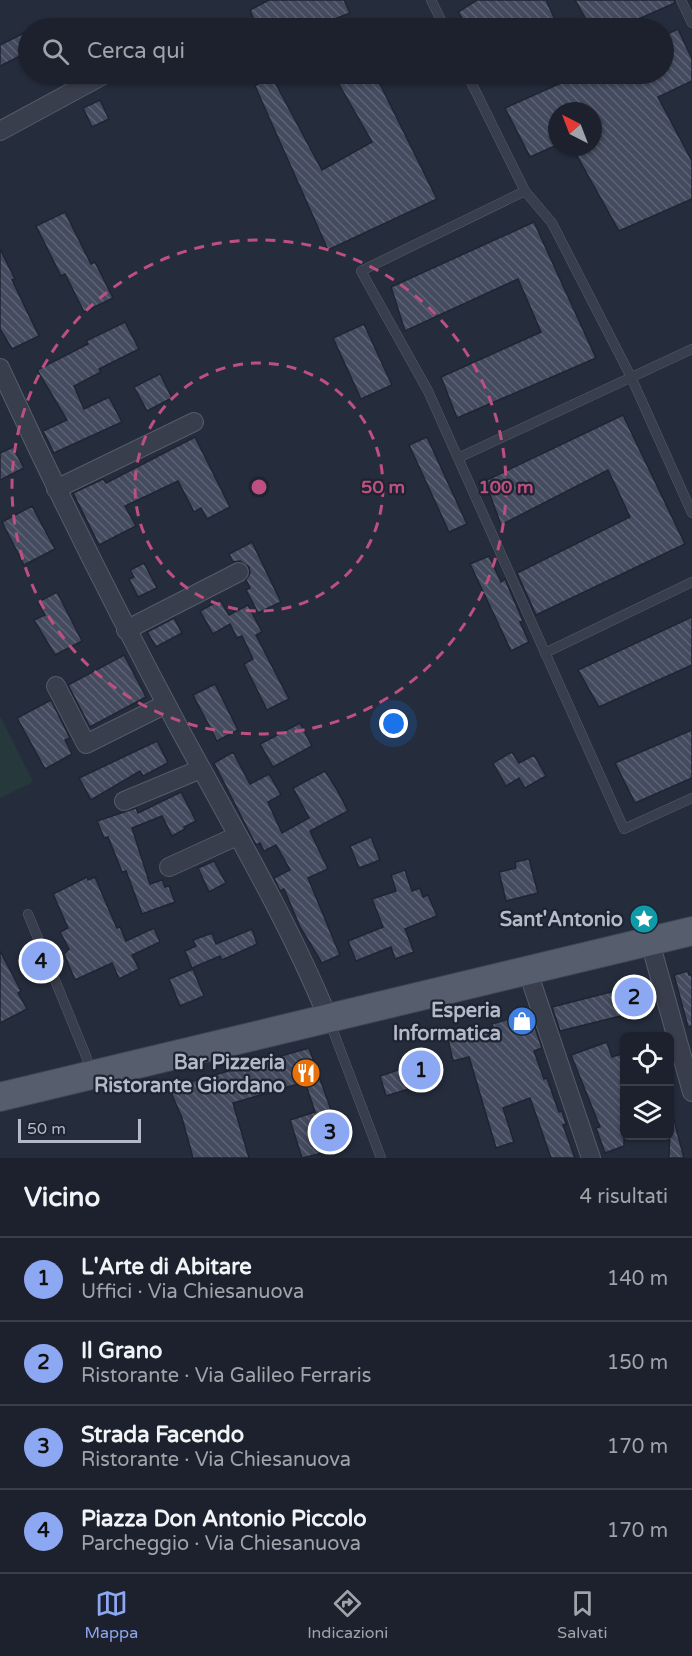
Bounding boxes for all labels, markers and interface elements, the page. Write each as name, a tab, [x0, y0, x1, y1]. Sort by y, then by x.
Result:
search box	[18, 18, 674, 84]
icon: search	[39, 35, 72, 68]
text: Cerca qui	[87, 38, 185, 64]
north arrow	[548, 102, 602, 156]
text: 50 m	[361, 476, 405, 498]
text: 100 m	[478, 476, 534, 498]
centre of rings	[249, 477, 269, 497]
your location	[379, 709, 408, 738]
place icon: Sant'Antonio	[628, 903, 660, 935]
place label: Sant'Antonio	[500, 908, 623, 932]
pin: 4	[22, 938, 60, 984]
pin: 2	[614, 974, 654, 1020]
place label: Esperia Informatica	[393, 999, 501, 1046]
shop icon: Esperia Informatica	[506, 1005, 538, 1037]
map controls	[620, 1032, 674, 1140]
button: locate	[620, 1032, 674, 1086]
pin: 1	[402, 1048, 440, 1092]
place label: Bar Pizzeria Ristorante Giordano	[94, 1051, 285, 1098]
restaurant icon: Bar Pizzeria Ristorante Giordano	[290, 1057, 322, 1089]
button: layers	[620, 1086, 674, 1140]
pin: 3	[310, 1110, 350, 1154]
scale bar	[18, 1116, 141, 1144]
text: 50 m	[27, 1119, 66, 1139]
text: Vicino	[24, 1182, 100, 1213]
text: 4 risultati	[580, 1185, 668, 1209]
text: L'Arte di Abitare	[81, 1254, 252, 1280]
text: 1	[37, 1267, 50, 1291]
text: 140 m	[607, 1267, 668, 1291]
text: Uffici · Via Chiesanuova	[81, 1280, 304, 1304]
text: Il Grano	[81, 1338, 162, 1364]
text: 2	[37, 1351, 50, 1375]
text: 150 m	[607, 1351, 668, 1375]
text: Ristorante · Via Galileo Ferraris	[81, 1364, 371, 1388]
text: Strada Facendo	[81, 1422, 244, 1448]
text: 3	[37, 1435, 50, 1459]
text: 170 m	[607, 1435, 668, 1459]
text: Ristorante · Via Chiesanuova	[81, 1448, 351, 1472]
text: Piazza Don Antonio Piccolo	[81, 1506, 367, 1532]
text: 4	[37, 1519, 50, 1543]
text: 170 m	[607, 1519, 668, 1543]
text: Parcheggio · Via Chiesanuova	[81, 1532, 361, 1556]
tab: Mappa	[85, 1587, 138, 1643]
tab: Indicazioni	[307, 1587, 388, 1643]
tab: Salvati	[557, 1587, 607, 1643]

